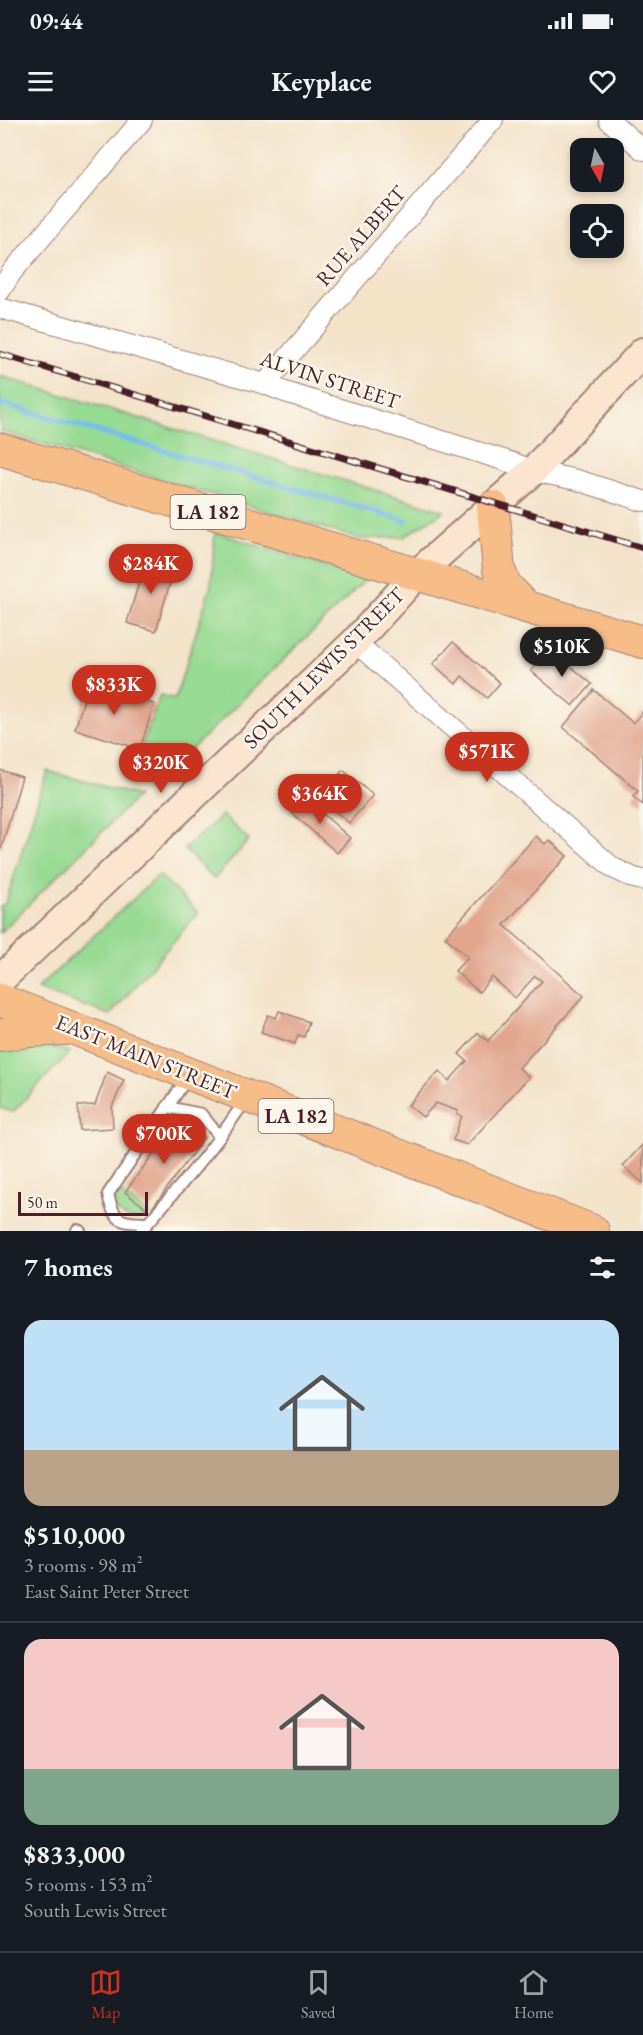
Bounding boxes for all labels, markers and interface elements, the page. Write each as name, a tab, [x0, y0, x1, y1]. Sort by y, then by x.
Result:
text: 09:44	[30, 7, 83, 36]
text: Keyplace	[271, 64, 372, 99]
icon: menu	[24, 65, 57, 98]
icon: heart	[586, 65, 619, 98]
north arrow	[570, 138, 624, 192]
map controls	[570, 138, 624, 258]
street label: RUE ALBERT	[310, 179, 412, 291]
button: locate	[570, 204, 624, 258]
street label: ALVIN STREET	[256, 344, 404, 415]
road number: LA 182	[170, 495, 246, 529]
pin: $284K	[109, 544, 193, 595]
text: $284K	[123, 550, 179, 576]
street label: SOUTH LEWIS STREET	[237, 581, 411, 754]
pin: $510K	[520, 627, 604, 678]
text: $510K	[534, 633, 590, 659]
pin: $833K	[72, 665, 156, 716]
text: $833K	[86, 671, 142, 697]
pin: $571K	[445, 732, 529, 783]
text: $571K	[459, 738, 515, 764]
pin: $320K	[119, 743, 203, 794]
text: $320K	[133, 749, 189, 775]
pin: $364K	[278, 774, 362, 825]
text: $364K	[292, 780, 348, 806]
street label: EAST MAIN STREET	[52, 1008, 241, 1105]
road number: LA 182	[258, 1099, 334, 1133]
pin: $700K	[122, 1114, 206, 1165]
text: $700K	[136, 1120, 192, 1146]
scale bar	[18, 1189, 148, 1216]
text: 50 m	[27, 1192, 58, 1213]
text: 7 homes	[24, 1250, 113, 1284]
icon: filters	[586, 1251, 619, 1284]
icon: home	[268, 1359, 376, 1467]
text: $510,000	[24, 1518, 125, 1552]
text: 3 rooms · 98 m²	[24, 1552, 143, 1578]
text: East Saint Peter Street	[24, 1578, 189, 1604]
icon: home	[268, 1678, 376, 1786]
text: $833,000	[24, 1837, 125, 1871]
text: 5 rooms · 153 m²	[24, 1871, 152, 1897]
text: South Lewis Street	[24, 1897, 167, 1923]
tab: Map	[89, 1966, 122, 2023]
tab: Saved	[301, 1966, 335, 2023]
tab: Home	[514, 1966, 554, 2023]

